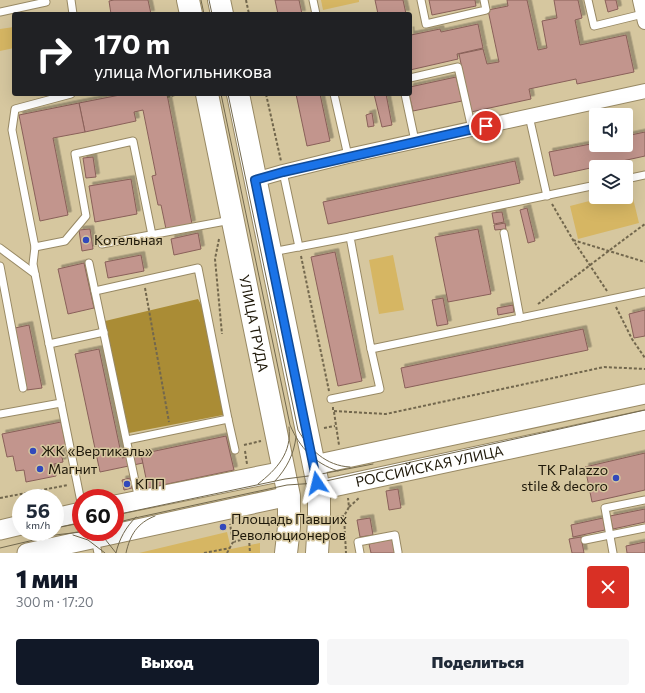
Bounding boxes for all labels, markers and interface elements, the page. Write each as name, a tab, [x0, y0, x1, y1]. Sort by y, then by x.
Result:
text: 170 m	[94, 26, 170, 60]
icon: right	[28, 28, 80, 80]
text: улица Могильникова	[94, 60, 272, 82]
map controls	[589, 108, 633, 204]
button: sound	[589, 108, 633, 152]
pin	[469, 109, 503, 143]
icon: arrive	[475, 115, 497, 137]
button: layers	[589, 160, 633, 204]
place label: Котельная	[94, 231, 163, 248]
marker: Котельная	[81, 235, 91, 245]
street label: УЛИЦА ТРУДА	[236, 273, 273, 374]
place label: ЖК «Вертикаль»	[41, 442, 153, 459]
street label: РОССИЙСКАЯ УЛИЦА	[354, 442, 505, 490]
marker: ЖК «Вертикаль»	[28, 446, 38, 456]
place label: Магнит	[48, 460, 98, 477]
place label: ТК Palazzo stile & decoro	[521, 461, 608, 494]
position arrow	[296, 462, 338, 504]
marker: Магнит	[35, 464, 45, 474]
marker: ТК Palazzo stile & decoro	[611, 473, 621, 483]
place label: КПП	[135, 475, 165, 492]
marker: КПП	[122, 479, 132, 489]
speed limit sign: 60	[72, 489, 124, 541]
text: 56	[26, 498, 50, 522]
place label: Площадь Павших Революционеров	[231, 510, 348, 543]
text: km/h	[26, 519, 50, 531]
marker: Площадь Павших Революционеров	[218, 522, 228, 532]
text: 1 мин	[16, 564, 78, 593]
button: close	[587, 566, 629, 608]
text: 300 m · 17:20	[16, 594, 93, 610]
button: Выход	[16, 639, 319, 685]
button: Поделиться	[327, 639, 629, 685]

